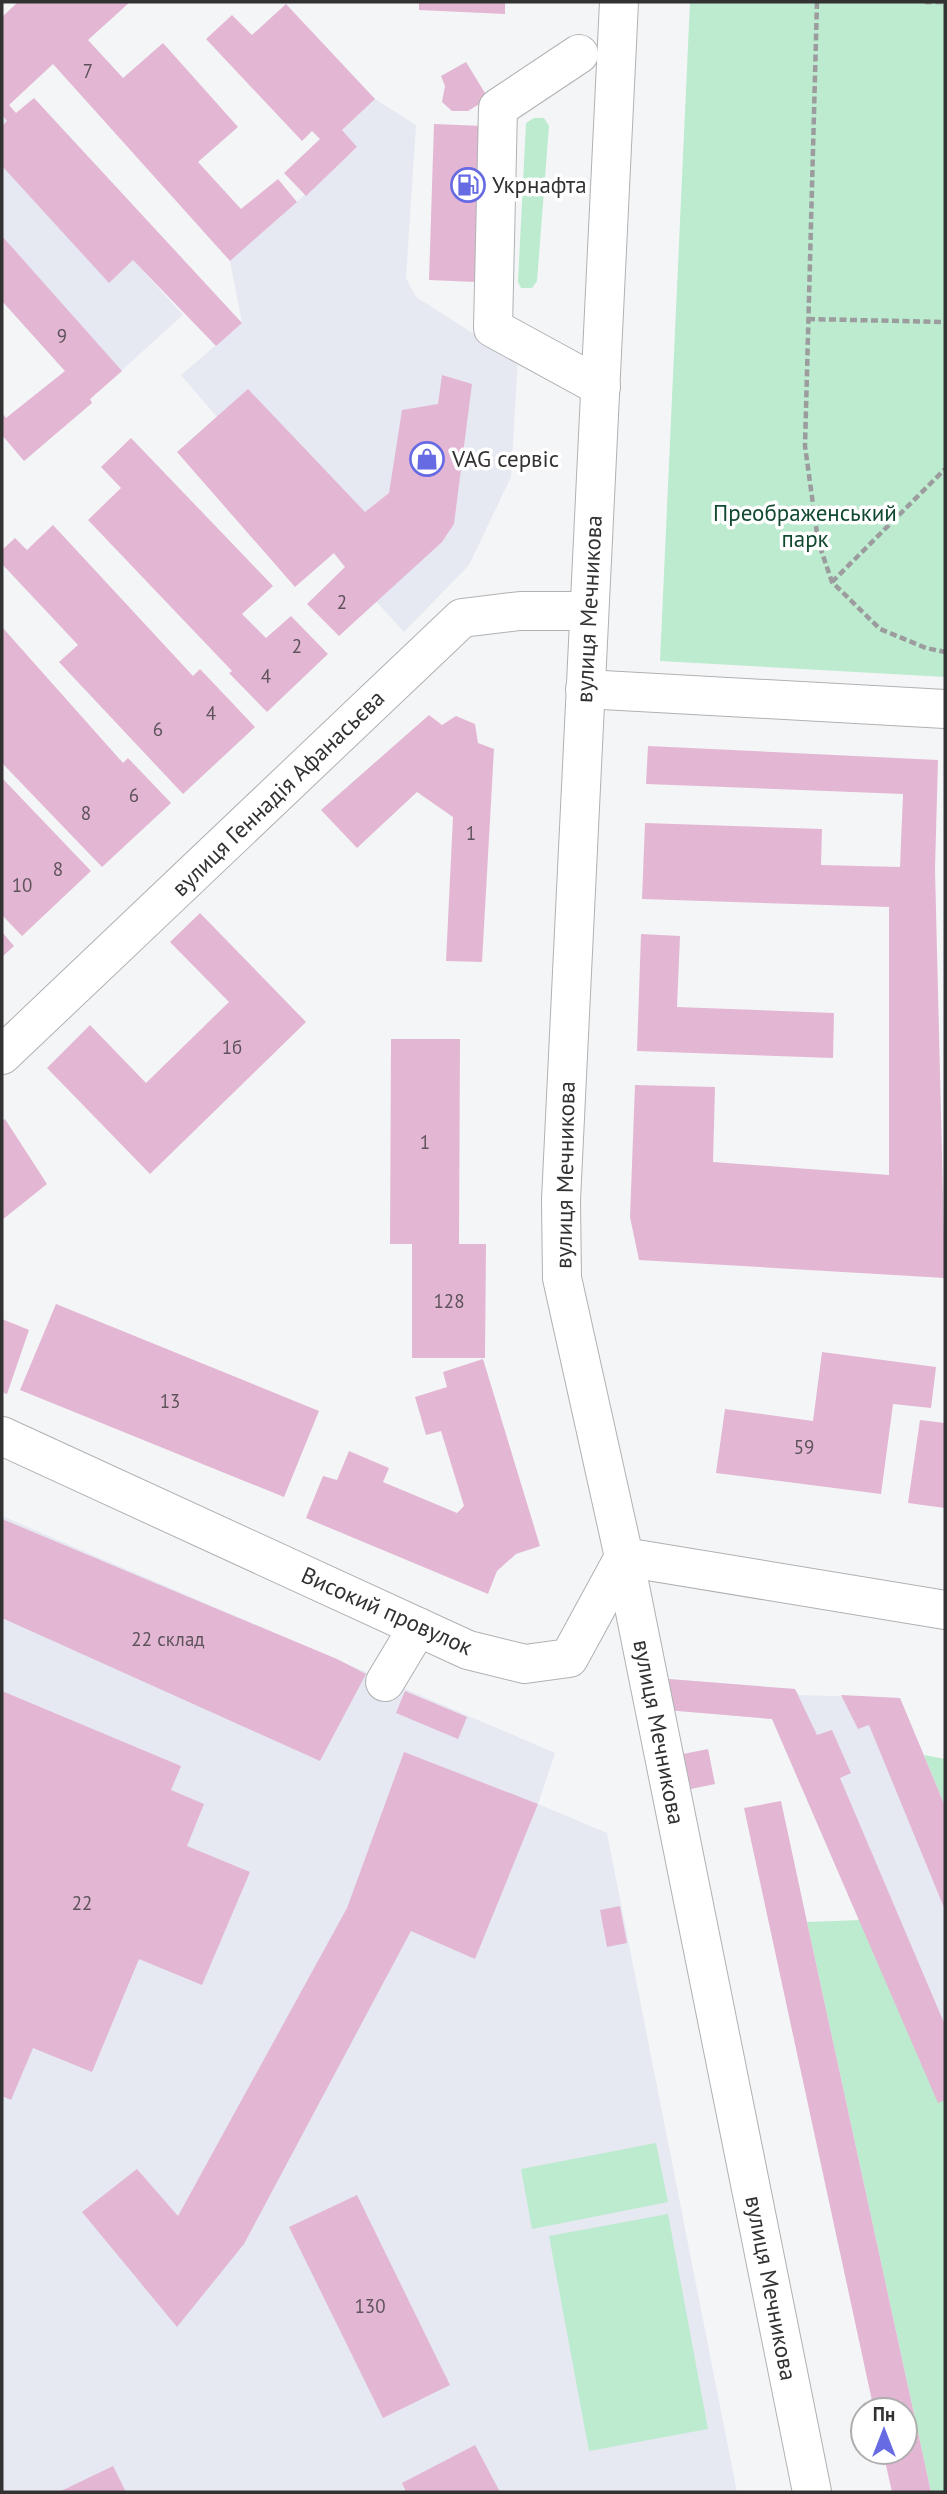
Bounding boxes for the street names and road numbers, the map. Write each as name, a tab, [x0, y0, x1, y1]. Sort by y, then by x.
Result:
street label: вулиця Мечникова	[569, 514, 608, 703]
street label: вулиця Геннадія Афанасьєва	[165, 683, 390, 902]
street label: вулиця Мечникова	[548, 1081, 581, 1269]
street label: Високий провулок	[297, 1560, 477, 1661]
street label: вулиця Мечникова	[627, 1637, 692, 1827]
street label: вулиця Мечникова	[739, 2193, 804, 2383]

